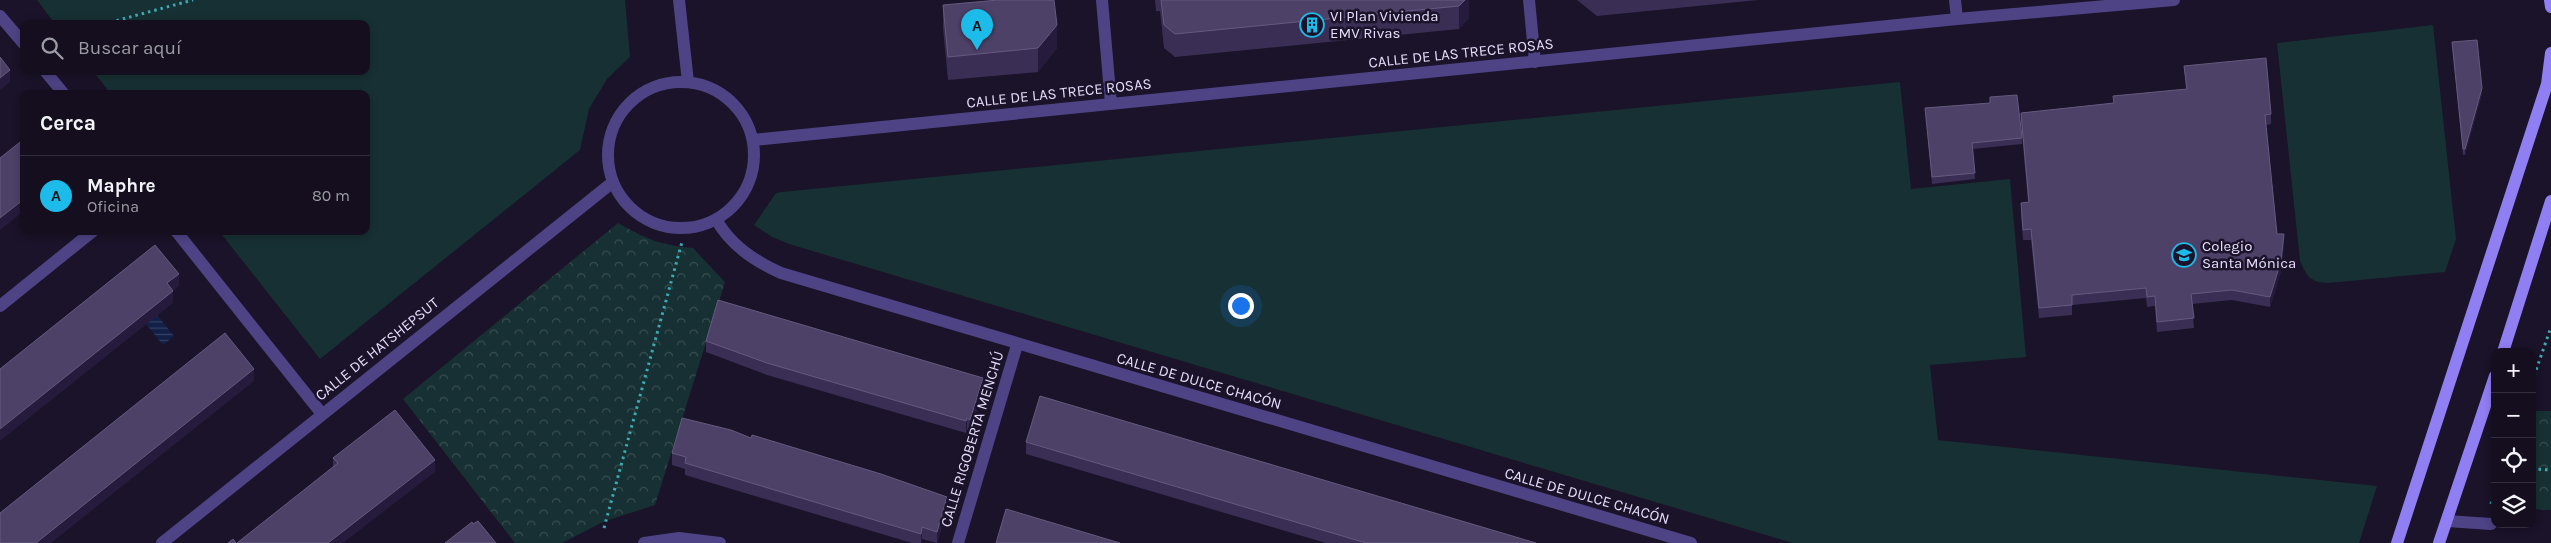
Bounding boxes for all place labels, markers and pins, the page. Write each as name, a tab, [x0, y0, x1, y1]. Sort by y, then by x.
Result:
place label: VI Plan Vivienda EMV Rivas	[1330, 7, 1438, 42]
pin: A	[961, 9, 993, 50]
building icon: VI Plan Vivienda EMV Rivas	[1299, 12, 1325, 38]
place label: Colegio Santa Mónica	[2202, 237, 2296, 272]
school or university icon: Colegio Santa Mónica	[2171, 242, 2197, 268]

